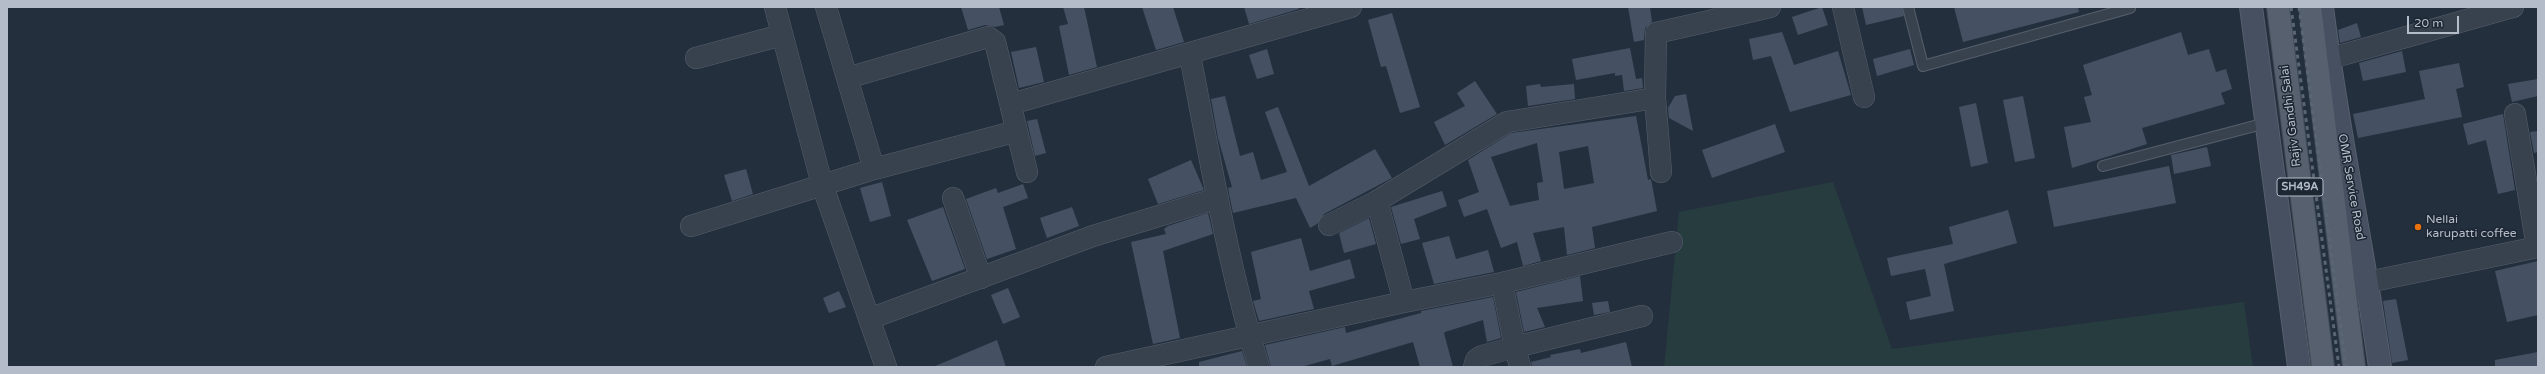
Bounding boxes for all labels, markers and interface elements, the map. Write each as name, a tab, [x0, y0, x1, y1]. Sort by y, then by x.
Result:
scale bar	[2409, 8, 2461, 34]
text: 20 m	[2414, 16, 2443, 30]
street label: Rajiv Gandhi Salai	[2278, 65, 2304, 167]
street label: OMR Service Road	[2335, 133, 2367, 241]
road number: SH49A	[2277, 178, 2323, 196]
place label: Nellai karupatti coffee	[2426, 213, 2517, 241]
marker: Nellai karupatti coffee	[2413, 222, 2423, 232]

